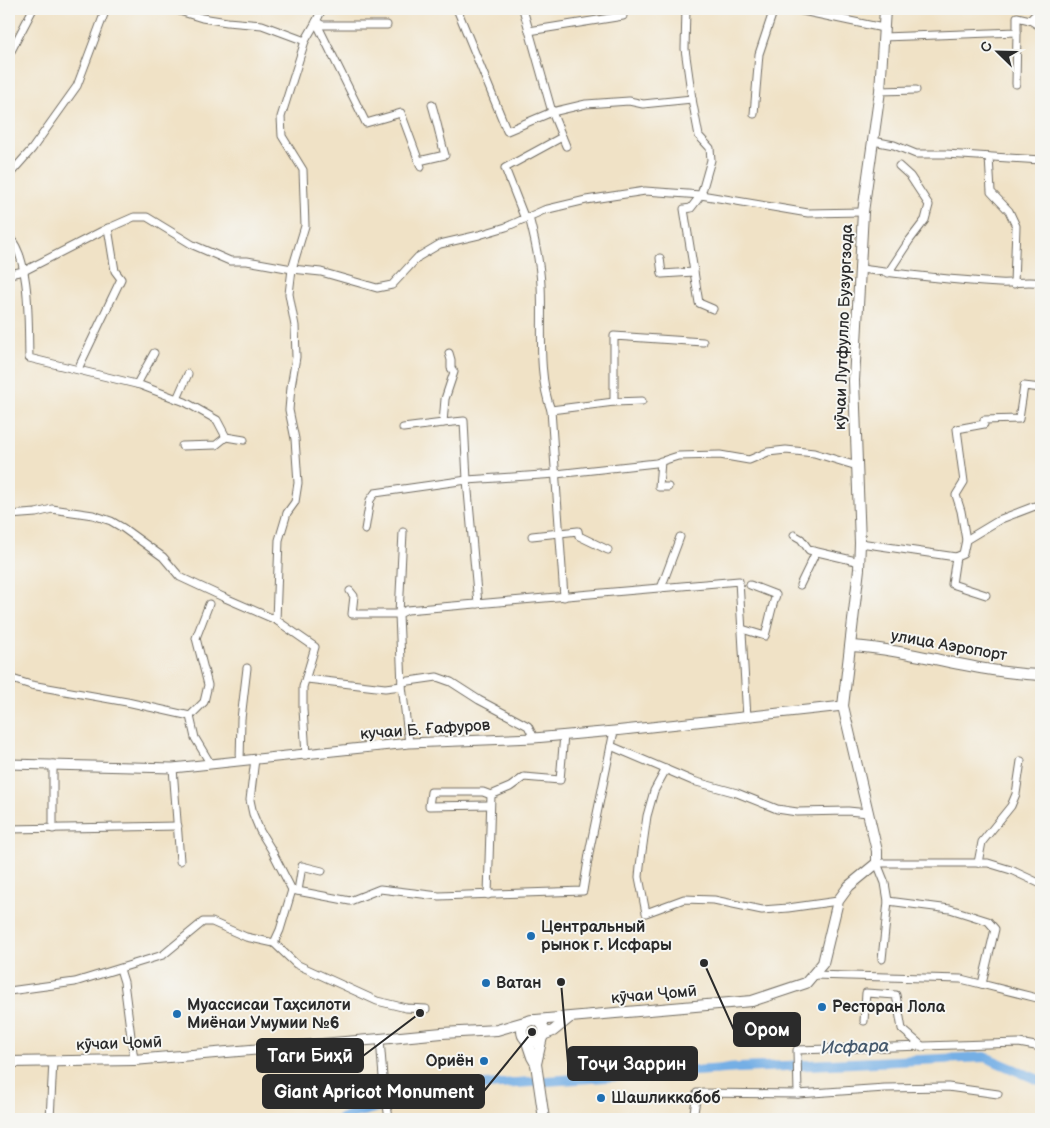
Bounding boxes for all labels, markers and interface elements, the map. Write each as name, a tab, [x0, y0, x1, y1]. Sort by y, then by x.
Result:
north arrow	[972, 28, 1022, 78]
text: С	[977, 39, 996, 55]
street label: кӯчаи Лутфулло Бузургзода	[831, 223, 857, 431]
street label: улица Аэропорт	[889, 626, 1009, 666]
street label: кучаи Б. Ғафуров	[359, 716, 491, 744]
place label: Центральный рынок г. Исфары	[541, 918, 672, 955]
marker: Центральный рынок г. Исфары	[525, 930, 537, 942]
place label: Ватан	[496, 974, 541, 993]
marker: Ватан	[480, 977, 492, 989]
street label: кӯчаи Ҷомӣ	[610, 982, 698, 1008]
place label: Муассисаи Таҳсилоти Миёнаи Умумии №6	[187, 996, 351, 1033]
place label: Ресторан Лола	[832, 998, 946, 1017]
marker: Ресторан Лола	[816, 1001, 828, 1013]
marker: Муассисаи Таҳсилоти Миёнаи Умумии №6	[171, 1008, 183, 1020]
callout: Ором	[734, 1013, 800, 1046]
text: Ором	[744, 1020, 790, 1041]
street label: кӯчаи Ҷомӣ	[76, 1033, 162, 1055]
water label: Исфара	[820, 1035, 890, 1059]
callout: Таги Биҳӣ	[257, 1039, 363, 1072]
text: Таги Биҳӣ	[267, 1046, 353, 1067]
callout: Тоҷи Заррин	[568, 1047, 697, 1080]
place label: Ориён	[426, 1052, 474, 1071]
text: Тоҷи Заррин	[578, 1054, 686, 1075]
marker: Ориён	[478, 1055, 490, 1067]
callout: Giant Apricot Monument	[263, 1075, 484, 1108]
text: Giant Apricot Monument	[274, 1082, 474, 1103]
place label: Шашликкабоб	[611, 1089, 721, 1108]
marker: Шашликкабоб	[595, 1092, 607, 1104]

